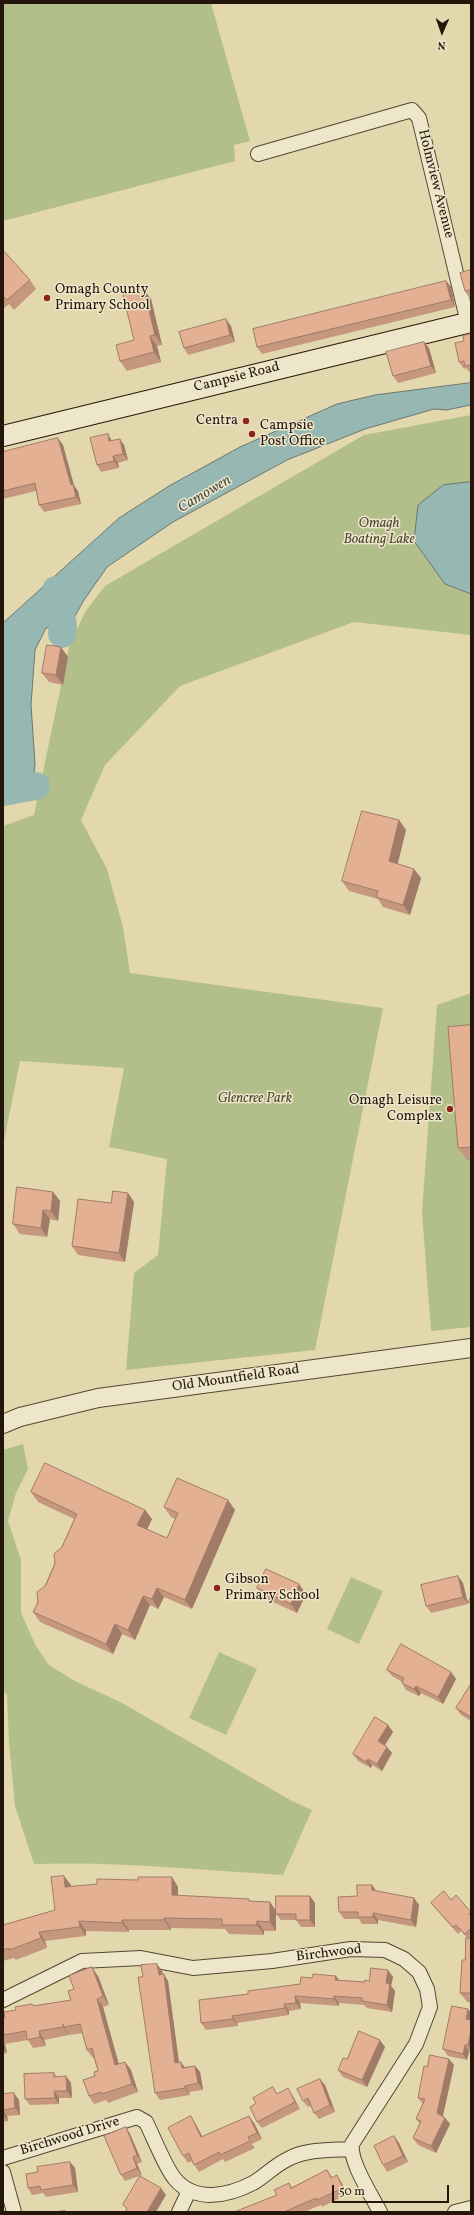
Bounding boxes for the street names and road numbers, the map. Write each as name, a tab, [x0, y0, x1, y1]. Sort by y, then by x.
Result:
street label: Holmview Avenue	[413, 128, 457, 240]
street label: Campsie Road	[192, 359, 282, 397]
street label: Old Mountfield Road	[171, 1362, 301, 1396]
street label: Birchwood	[295, 1942, 363, 1966]
street label: Birchwood Drive	[18, 2114, 122, 2160]

